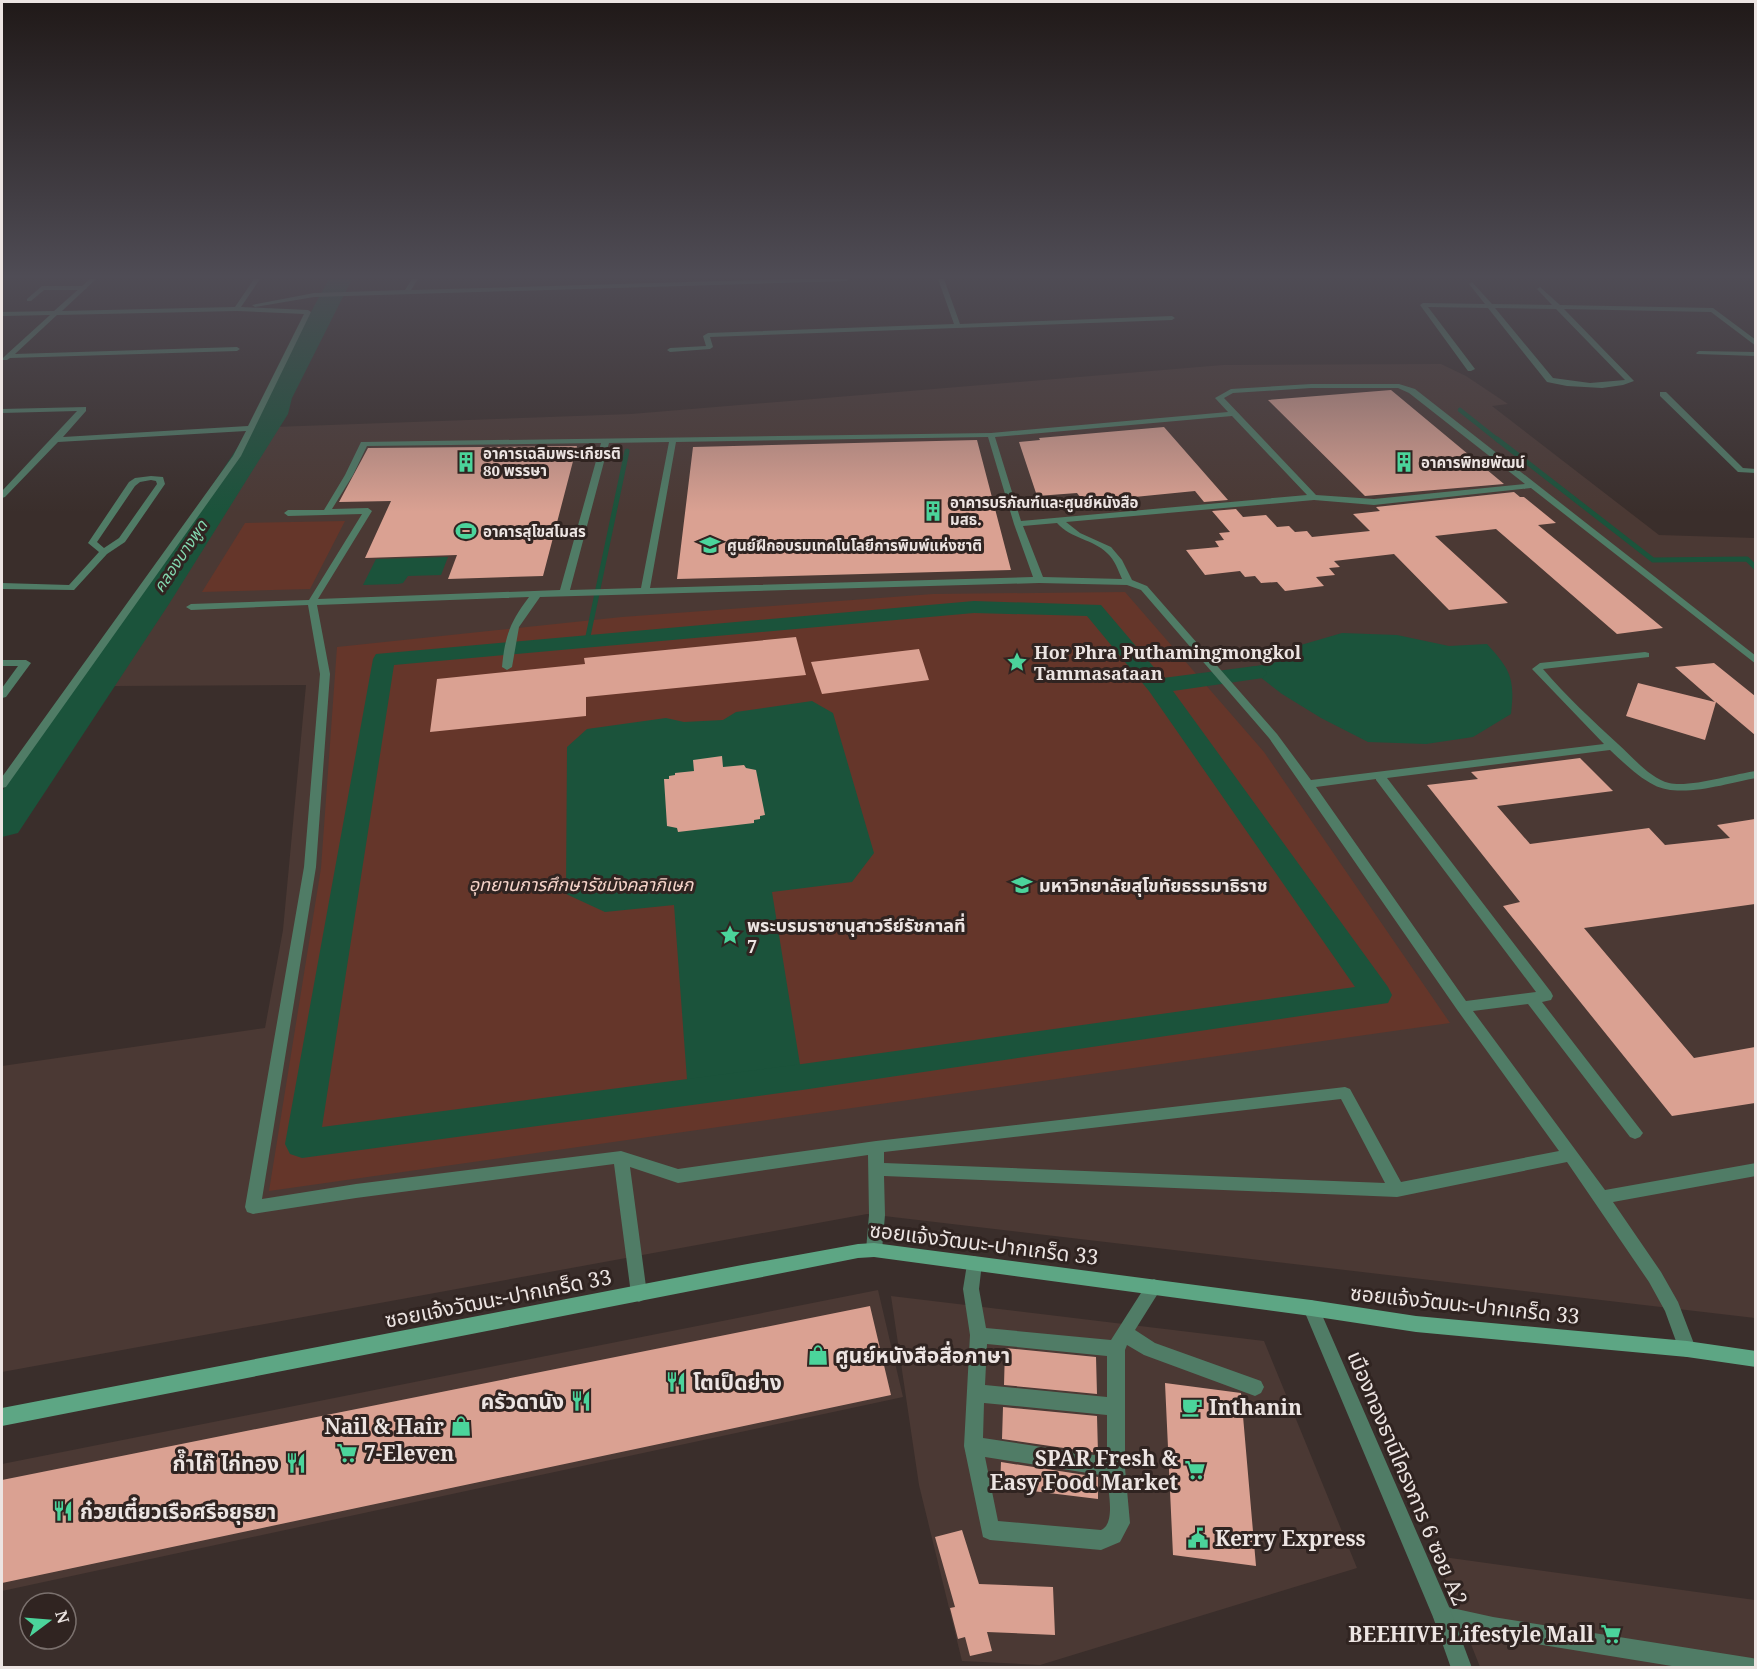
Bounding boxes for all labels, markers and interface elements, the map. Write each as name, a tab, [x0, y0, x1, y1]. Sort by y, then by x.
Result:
place label: อาคารเฉลิมพระเกียรติ 80 พรรษา	[483, 443, 621, 480]
building icon: อาคารเฉลิมพระเกียรติ 80 พรรษา	[454, 450, 478, 474]
building icon: อาคารพิทยพัฒน์	[1392, 450, 1416, 474]
place label: อาคารพิทยพัฒน์	[1421, 452, 1525, 472]
place label: อาคารบริภัณฑ์และศูนย์หนังสือ มสธ.	[950, 492, 1138, 529]
building icon: อาคารบริภัณฑ์และศูนย์หนังสือ มสธ.	[921, 499, 945, 523]
water label: คลองบางพูด	[148, 515, 213, 596]
sports icon: อาคารสุโขสโมสร	[454, 519, 478, 543]
place label: อาคารสุโขสโมสร	[483, 521, 586, 541]
school or university icon: ศูนย์ฝึกอบรมเทคโนโลยีการพิมพ์แห่งชาติ	[698, 533, 722, 557]
place label: ศูนย์ฝึกอบรมเทคโนโลยีการพิมพ์แห่งชาติ	[727, 535, 982, 556]
place label: Hor Phra Puthamingmongkol Tammasataan	[1034, 640, 1302, 685]
place icon: Hor Phra Puthamingmongkol Tammasataan	[1005, 650, 1029, 674]
park label: อุทยานการศึกษารัชมังคลาภิเษก	[469, 872, 694, 896]
school or university icon: มหาวิทยาลัยสุโขทัยธรรมาธิราช	[1010, 873, 1034, 897]
place label: มหาวิทยาลัยสุโขทัยธรรมาธิราช	[1039, 873, 1268, 897]
place label: พระบรมราชานุสาวรีย์รัชกาลที่ 7	[747, 913, 966, 958]
place icon: พระบรมราชานุสาวรีย์รัชกาลที่ 7	[718, 923, 742, 947]
street label: ซอยแจ้งวัฒนะ-ปากเกร็ด 33	[868, 1215, 1100, 1271]
street label: ซอยแจ้งวัฒนะ-ปากเกร็ด 33	[382, 1262, 614, 1334]
street label: ซอยแจ้งวัฒนะ-ปากเกร็ด 33	[1349, 1278, 1581, 1330]
place label: ศูนย์หนังสือสื่อภาษา	[835, 1341, 1010, 1369]
shop icon: ศูนย์หนังสือสื่อภาษา	[806, 1343, 830, 1367]
street label: เมืองทองธานีโครงการ 6 ซอย A2	[1342, 1346, 1474, 1610]
place label: โตเป็ดย่าง	[693, 1368, 782, 1396]
restaurant icon: โตเป็ดย่าง	[664, 1370, 688, 1394]
place label: ครัวดานัง	[481, 1387, 564, 1415]
restaurant icon: ครัวดานัง	[569, 1389, 593, 1413]
place label: Inthanin	[1209, 1393, 1302, 1421]
cafe icon: Inthanin	[1180, 1395, 1204, 1419]
place label: Nail & Hair	[324, 1412, 444, 1440]
shop icon: Nail & Hair	[449, 1414, 473, 1438]
place label: 7-Eleven	[364, 1439, 454, 1467]
supermarket icon: 7-Eleven	[335, 1441, 359, 1465]
place label: SPAR Fresh & Easy Food Market	[990, 1444, 1178, 1496]
place label: ก๊ำไก๊ ไก่ทอง	[173, 1449, 279, 1477]
restaurant icon: ก๊ำไก๊ ไก่ทอง	[284, 1451, 308, 1475]
supermarket icon: SPAR Fresh & Easy Food Market	[1183, 1458, 1207, 1482]
place label: ก๋วยเตี๋ยวเรือศรีอยุธยา	[80, 1497, 276, 1525]
restaurant icon: ก๋วยเตี๋ยวเรือศรีอยุธยา	[51, 1499, 75, 1523]
place label: Kerry Express	[1215, 1524, 1366, 1552]
public building icon: Kerry Express	[1186, 1526, 1210, 1550]
north arrow	[18, 1591, 78, 1651]
text: N	[50, 1608, 75, 1626]
place label: BEEHIVE Lifestyle Mall	[1348, 1620, 1595, 1648]
supermarket icon: BEEHIVE Lifestyle Mall	[1599, 1622, 1623, 1646]

